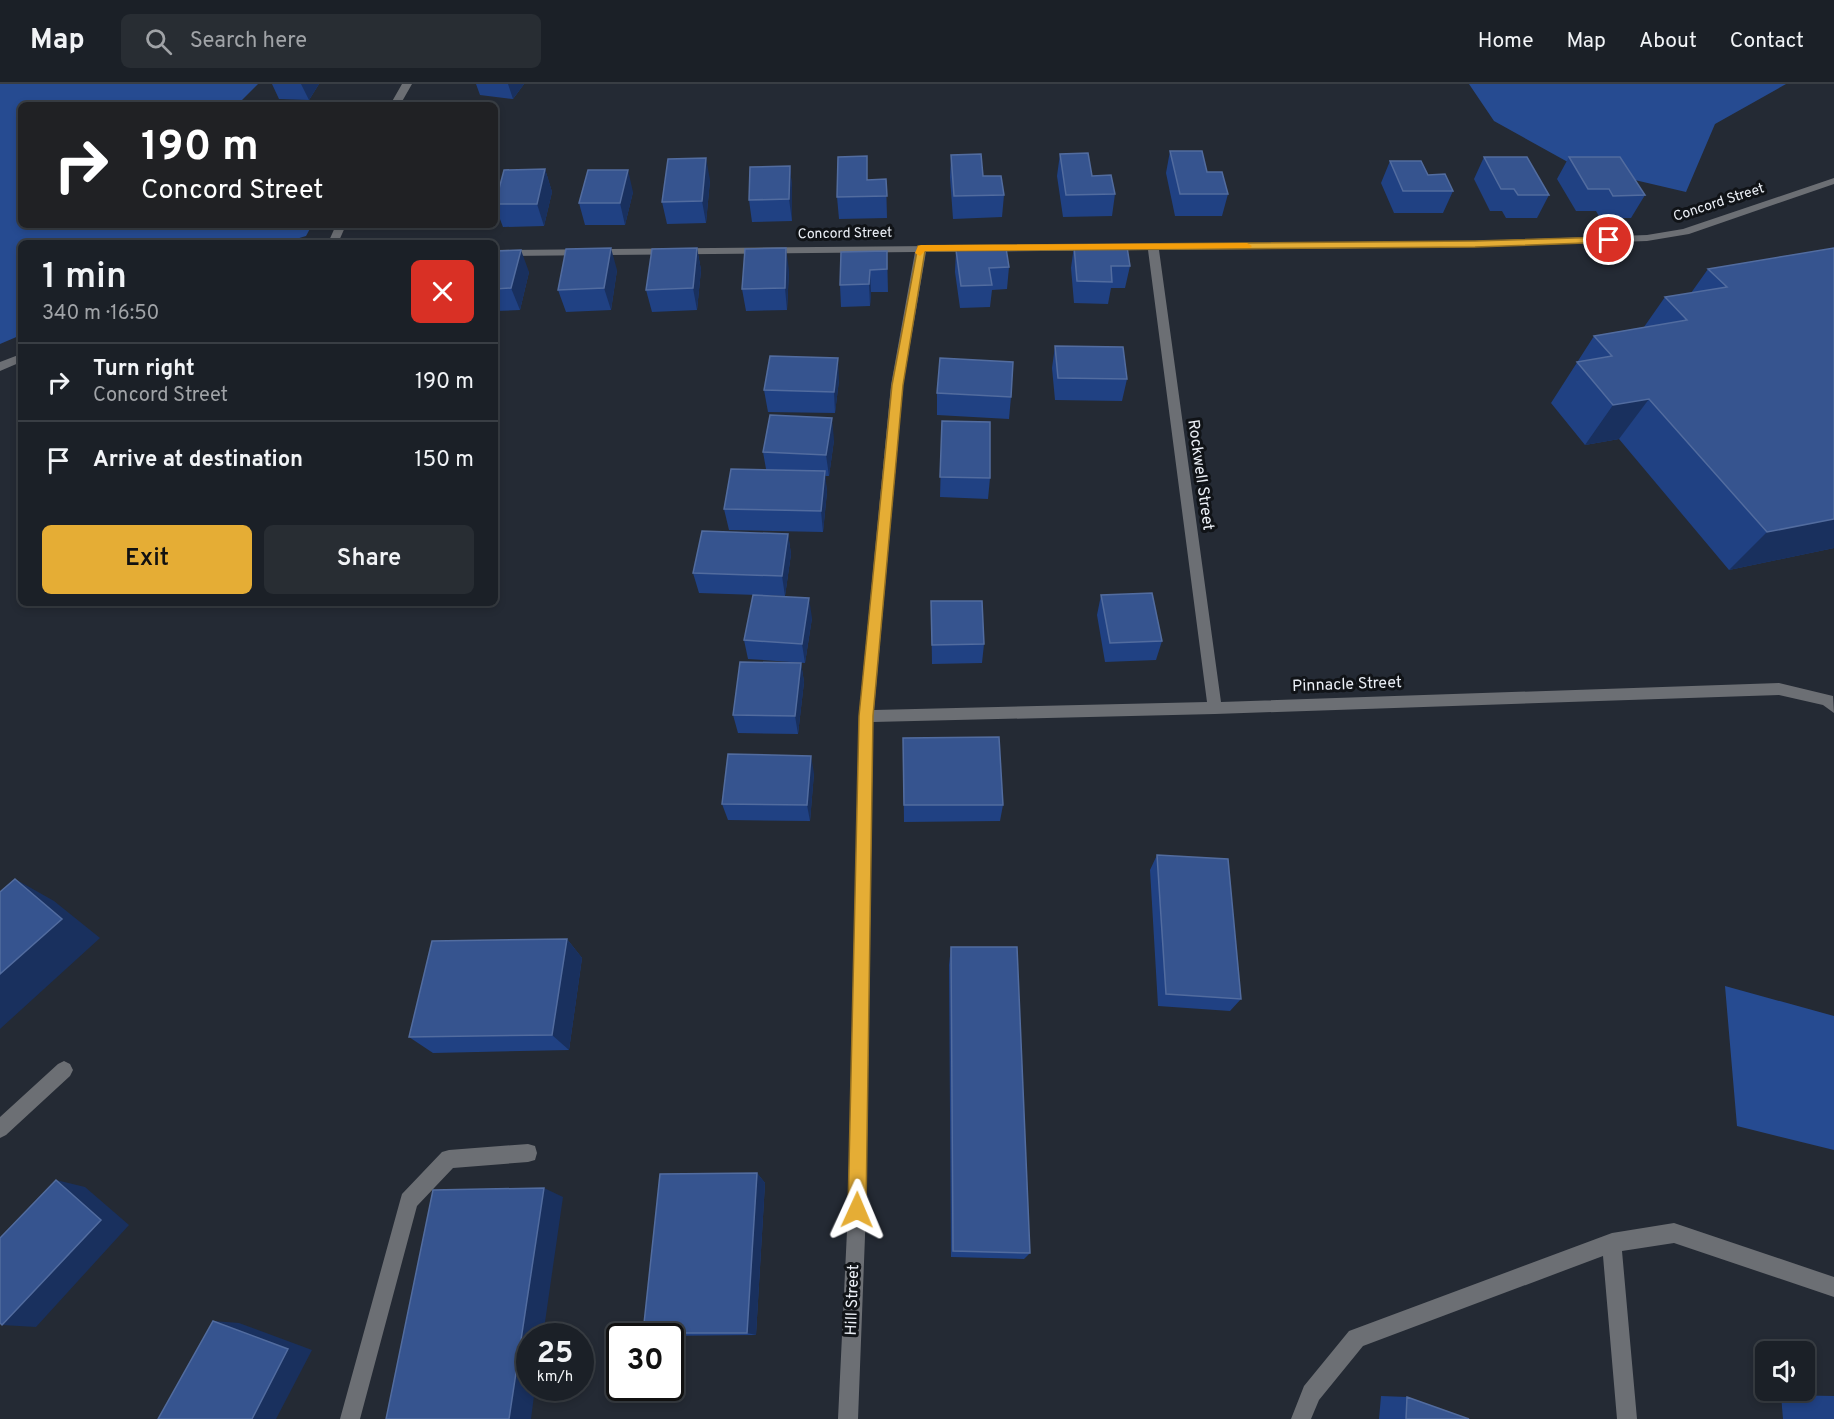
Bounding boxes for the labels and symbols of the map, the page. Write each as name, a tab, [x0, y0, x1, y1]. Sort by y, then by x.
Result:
street label: Concord Street	[1671, 180, 1767, 226]
pin	[1583, 214, 1634, 265]
street label: Concord Street	[798, 225, 892, 243]
street label: Rockwell Street	[1182, 418, 1218, 532]
street label: Pinnacle Street	[1292, 673, 1402, 697]
position arrow	[825, 1178, 889, 1242]
street label: Hill Street	[842, 1264, 864, 1336]
speed limit sign: 30	[606, 1323, 684, 1401]

